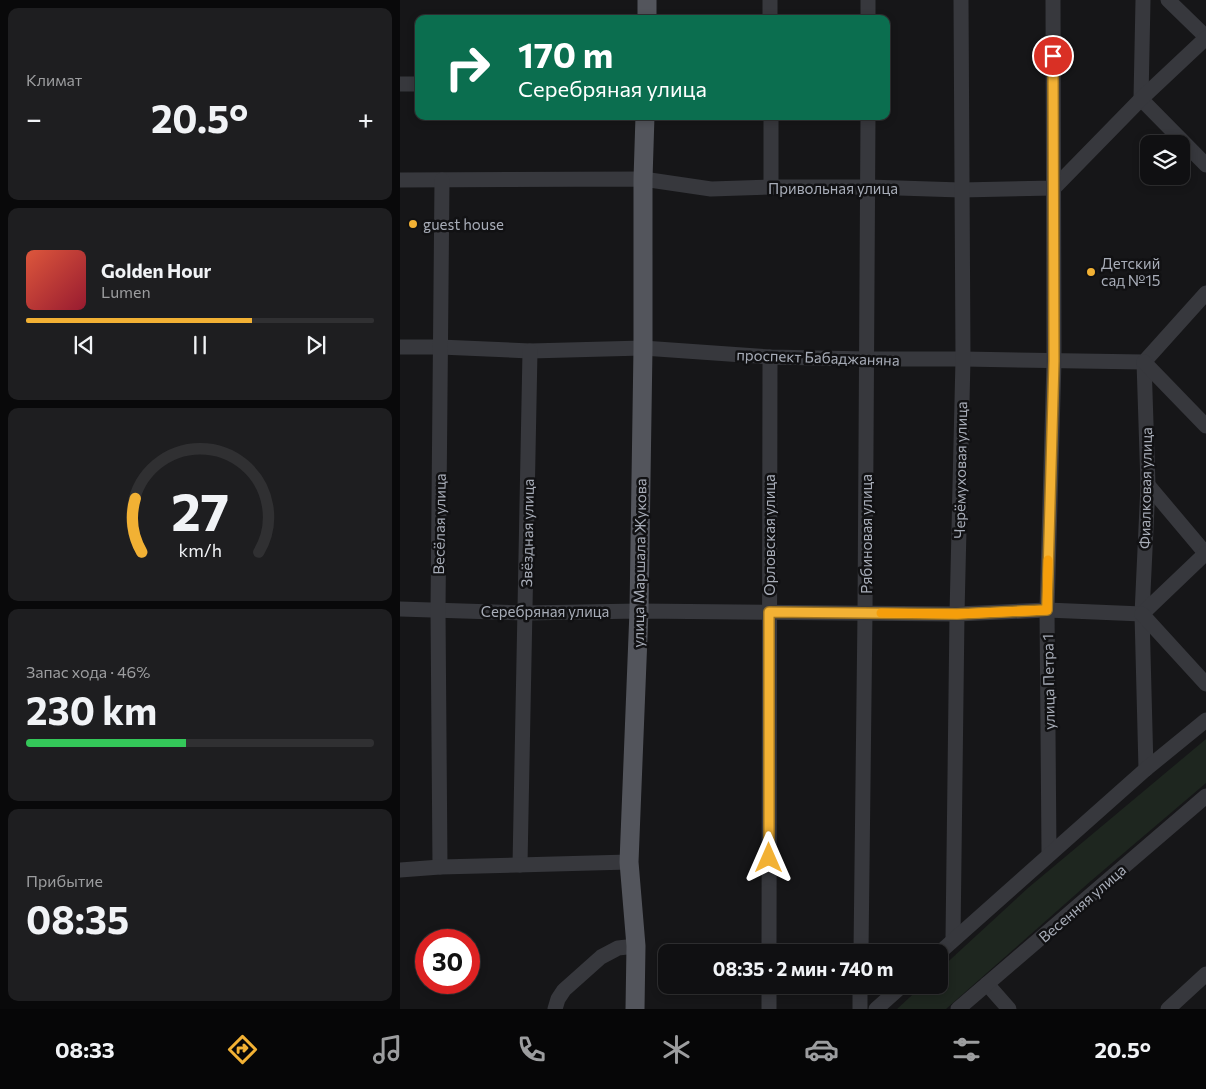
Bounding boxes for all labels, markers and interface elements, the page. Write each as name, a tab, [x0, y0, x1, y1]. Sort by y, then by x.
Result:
text: 170 m	[518, 32, 613, 75]
icon: right	[435, 35, 500, 100]
pin	[1032, 35, 1074, 77]
icon: arrive	[1039, 42, 1067, 70]
text: Климат	[26, 70, 82, 89]
text: Серебряная улица	[518, 75, 707, 102]
text: 20.5°	[151, 94, 248, 141]
text: −	[26, 101, 42, 135]
text: +	[358, 101, 374, 135]
map controls	[1140, 135, 1190, 185]
button: layers	[1140, 135, 1190, 185]
street label: Привольная улица	[768, 179, 898, 197]
place label: guest house	[423, 215, 504, 233]
marker: guest house	[407, 218, 419, 230]
place label: Детский сад №15	[1101, 254, 1160, 289]
text: Golden Hour	[101, 259, 211, 282]
marker: Детский сад №15	[1085, 266, 1097, 278]
text: Lumen	[101, 282, 151, 301]
icon: previous	[70, 331, 98, 359]
icon: pause	[186, 331, 214, 359]
icon: next	[302, 331, 330, 359]
street label: проспект Бабаджаняна	[736, 345, 900, 369]
street label: Черёмуховая улица	[950, 401, 970, 539]
street label: Фиалковая улица	[1135, 427, 1155, 549]
street label: Весёлая улица	[429, 473, 449, 575]
street label: Орловская улица	[760, 474, 778, 596]
street label: Рябиновая улица	[857, 474, 875, 594]
text: 27	[171, 478, 229, 542]
street label: улица Маршала Жукова	[629, 478, 649, 648]
street label: Звёздная улица	[517, 479, 537, 587]
text: km/h	[178, 539, 222, 561]
street label: Серебряная улица	[481, 602, 609, 620]
street label: улица Петра 1	[1038, 634, 1058, 730]
text: Запас хода · 46%	[26, 662, 150, 681]
text: 230 km	[26, 686, 157, 733]
position arrow	[742, 831, 794, 883]
street label: Весенняя улица	[1035, 860, 1129, 946]
text: Прибытие	[26, 871, 103, 890]
text: 08:35	[26, 895, 129, 942]
speed limit sign: 30	[415, 929, 480, 994]
text: 08:35 · 2 мин · 740 m	[713, 957, 893, 980]
icon: directions	[225, 1032, 260, 1067]
icon: music	[370, 1032, 405, 1067]
icon: phone	[514, 1032, 549, 1067]
icon: climate	[659, 1032, 694, 1067]
icon: car	[804, 1032, 839, 1067]
icon: filters	[949, 1032, 984, 1067]
text: 08:33	[55, 1036, 115, 1063]
text: 20.5°	[1094, 1036, 1151, 1063]

